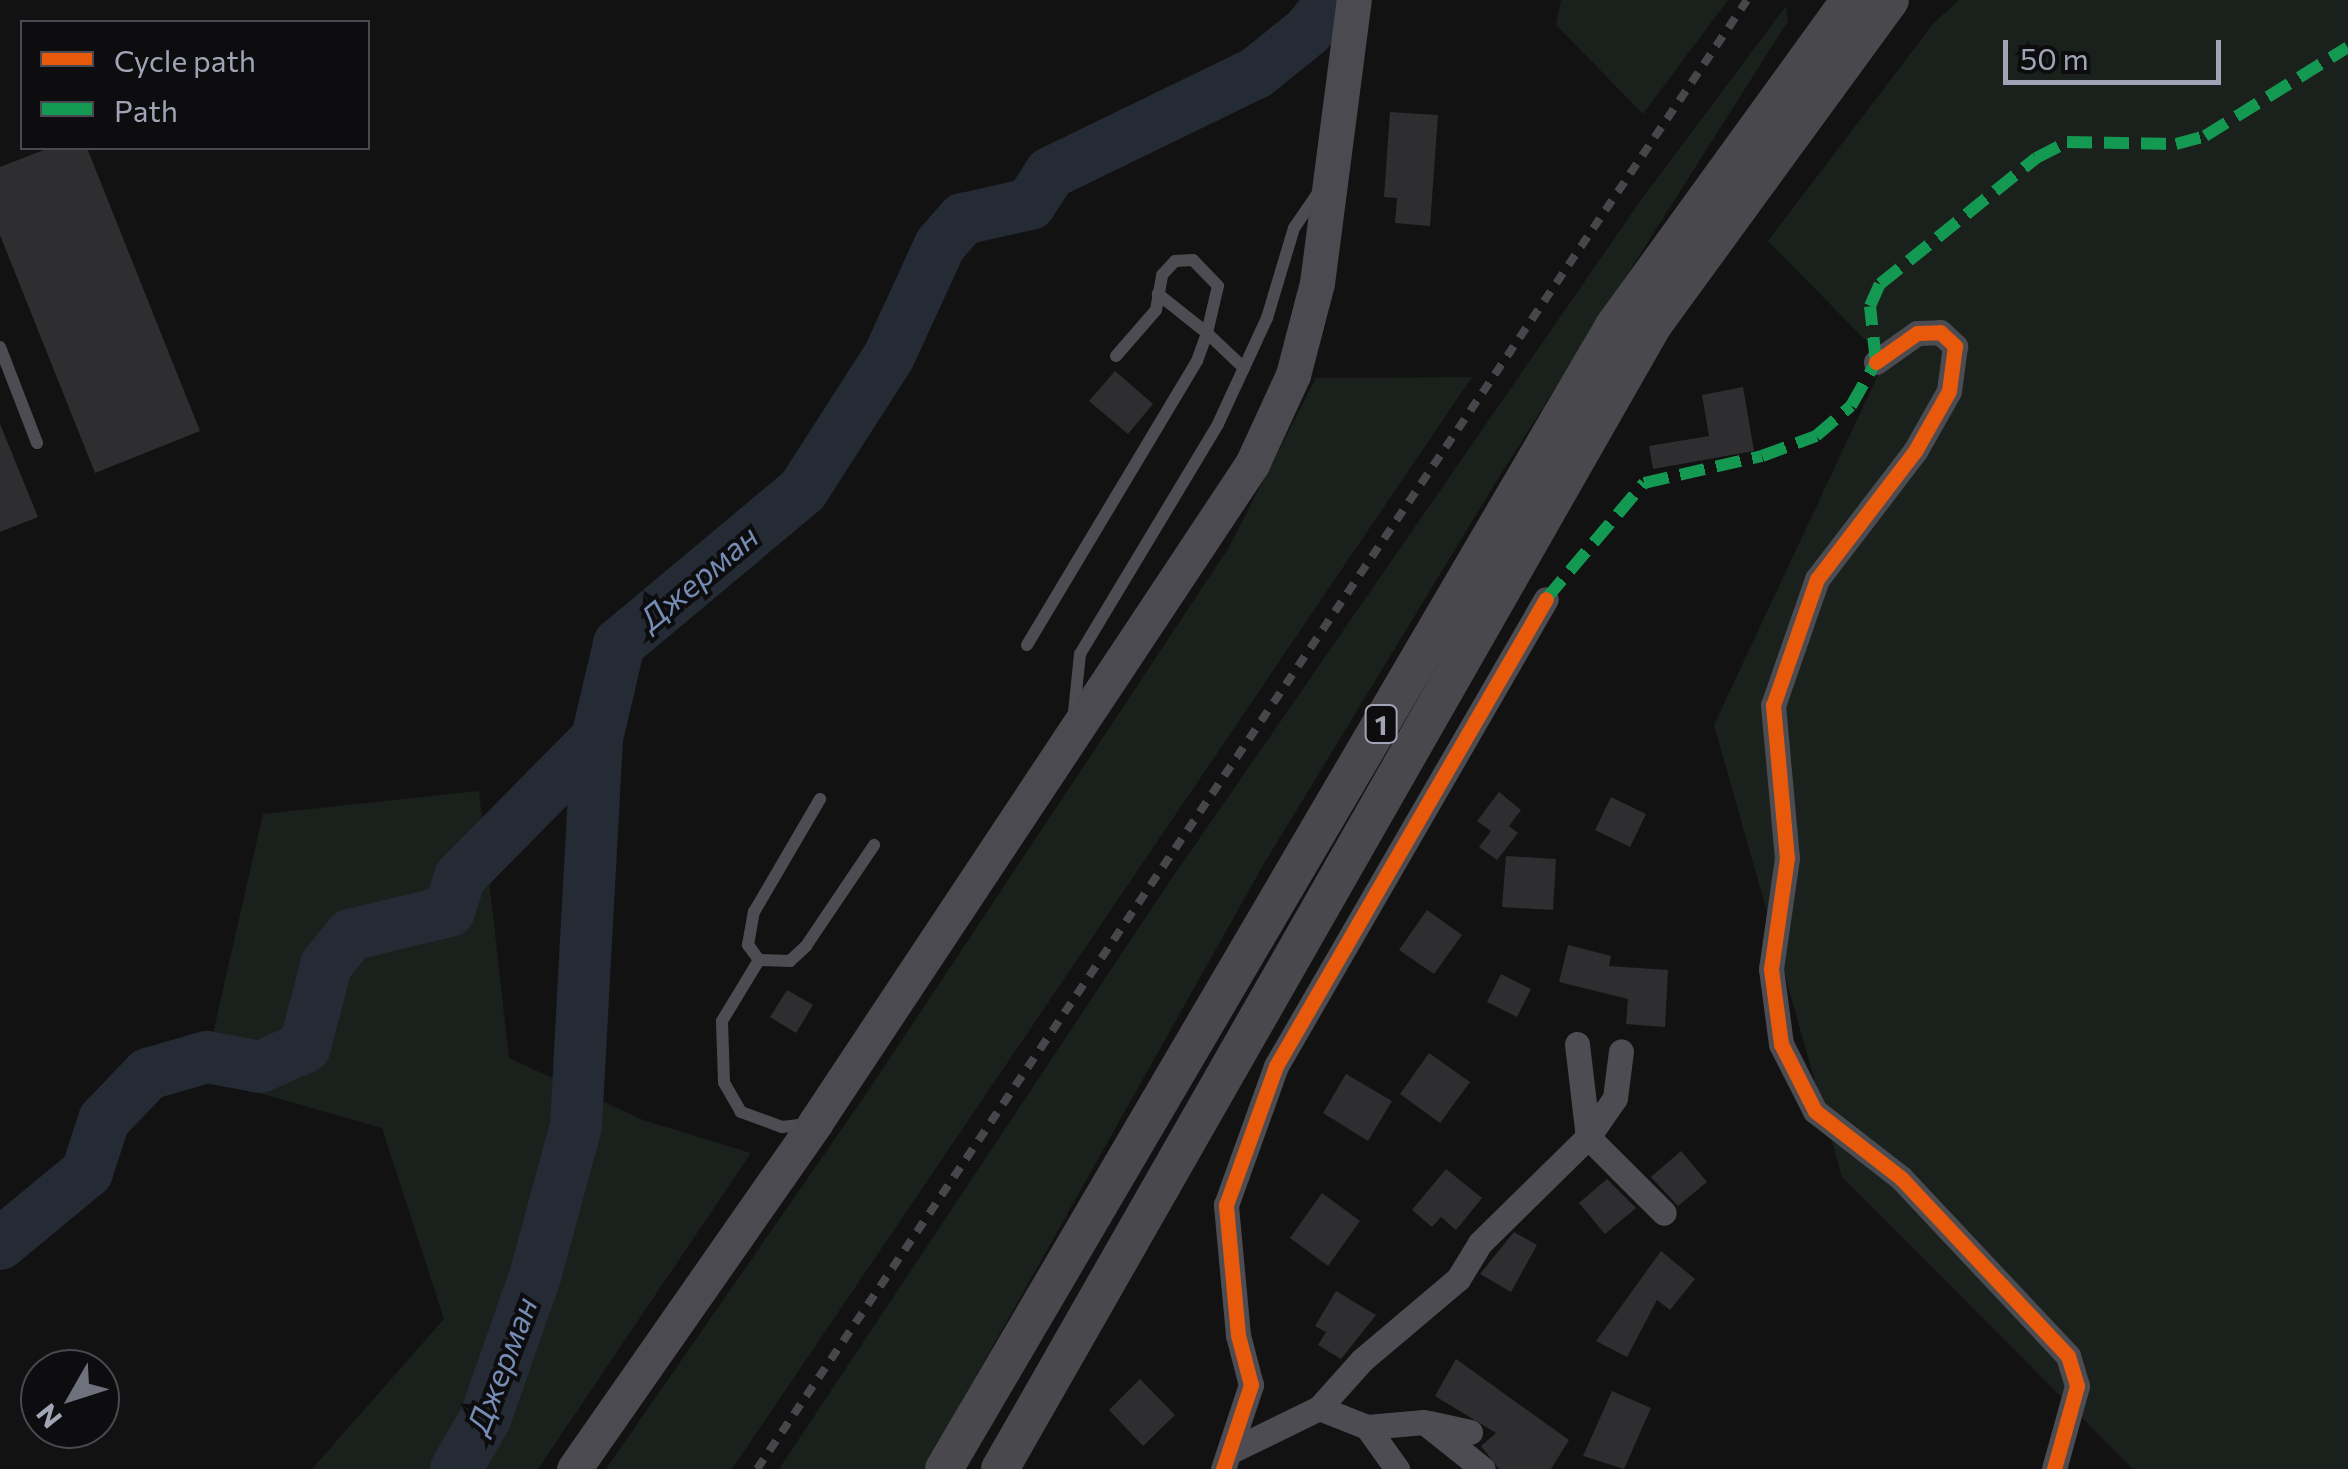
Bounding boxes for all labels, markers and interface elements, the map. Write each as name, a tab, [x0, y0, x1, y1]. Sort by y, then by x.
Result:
legend	[20, 20, 370, 150]
scale bar	[2008, 20, 2226, 82]
text: 50 m	[2020, 39, 2089, 76]
text: Cycle path	[114, 41, 256, 78]
text: Path	[114, 91, 178, 128]
water label: Джерман	[631, 516, 765, 638]
road number: 1	[1364, 701, 1398, 747]
water label: Джерман	[457, 1291, 545, 1439]
north arrow	[20, 1349, 120, 1449]
text: N	[28, 1398, 68, 1435]

